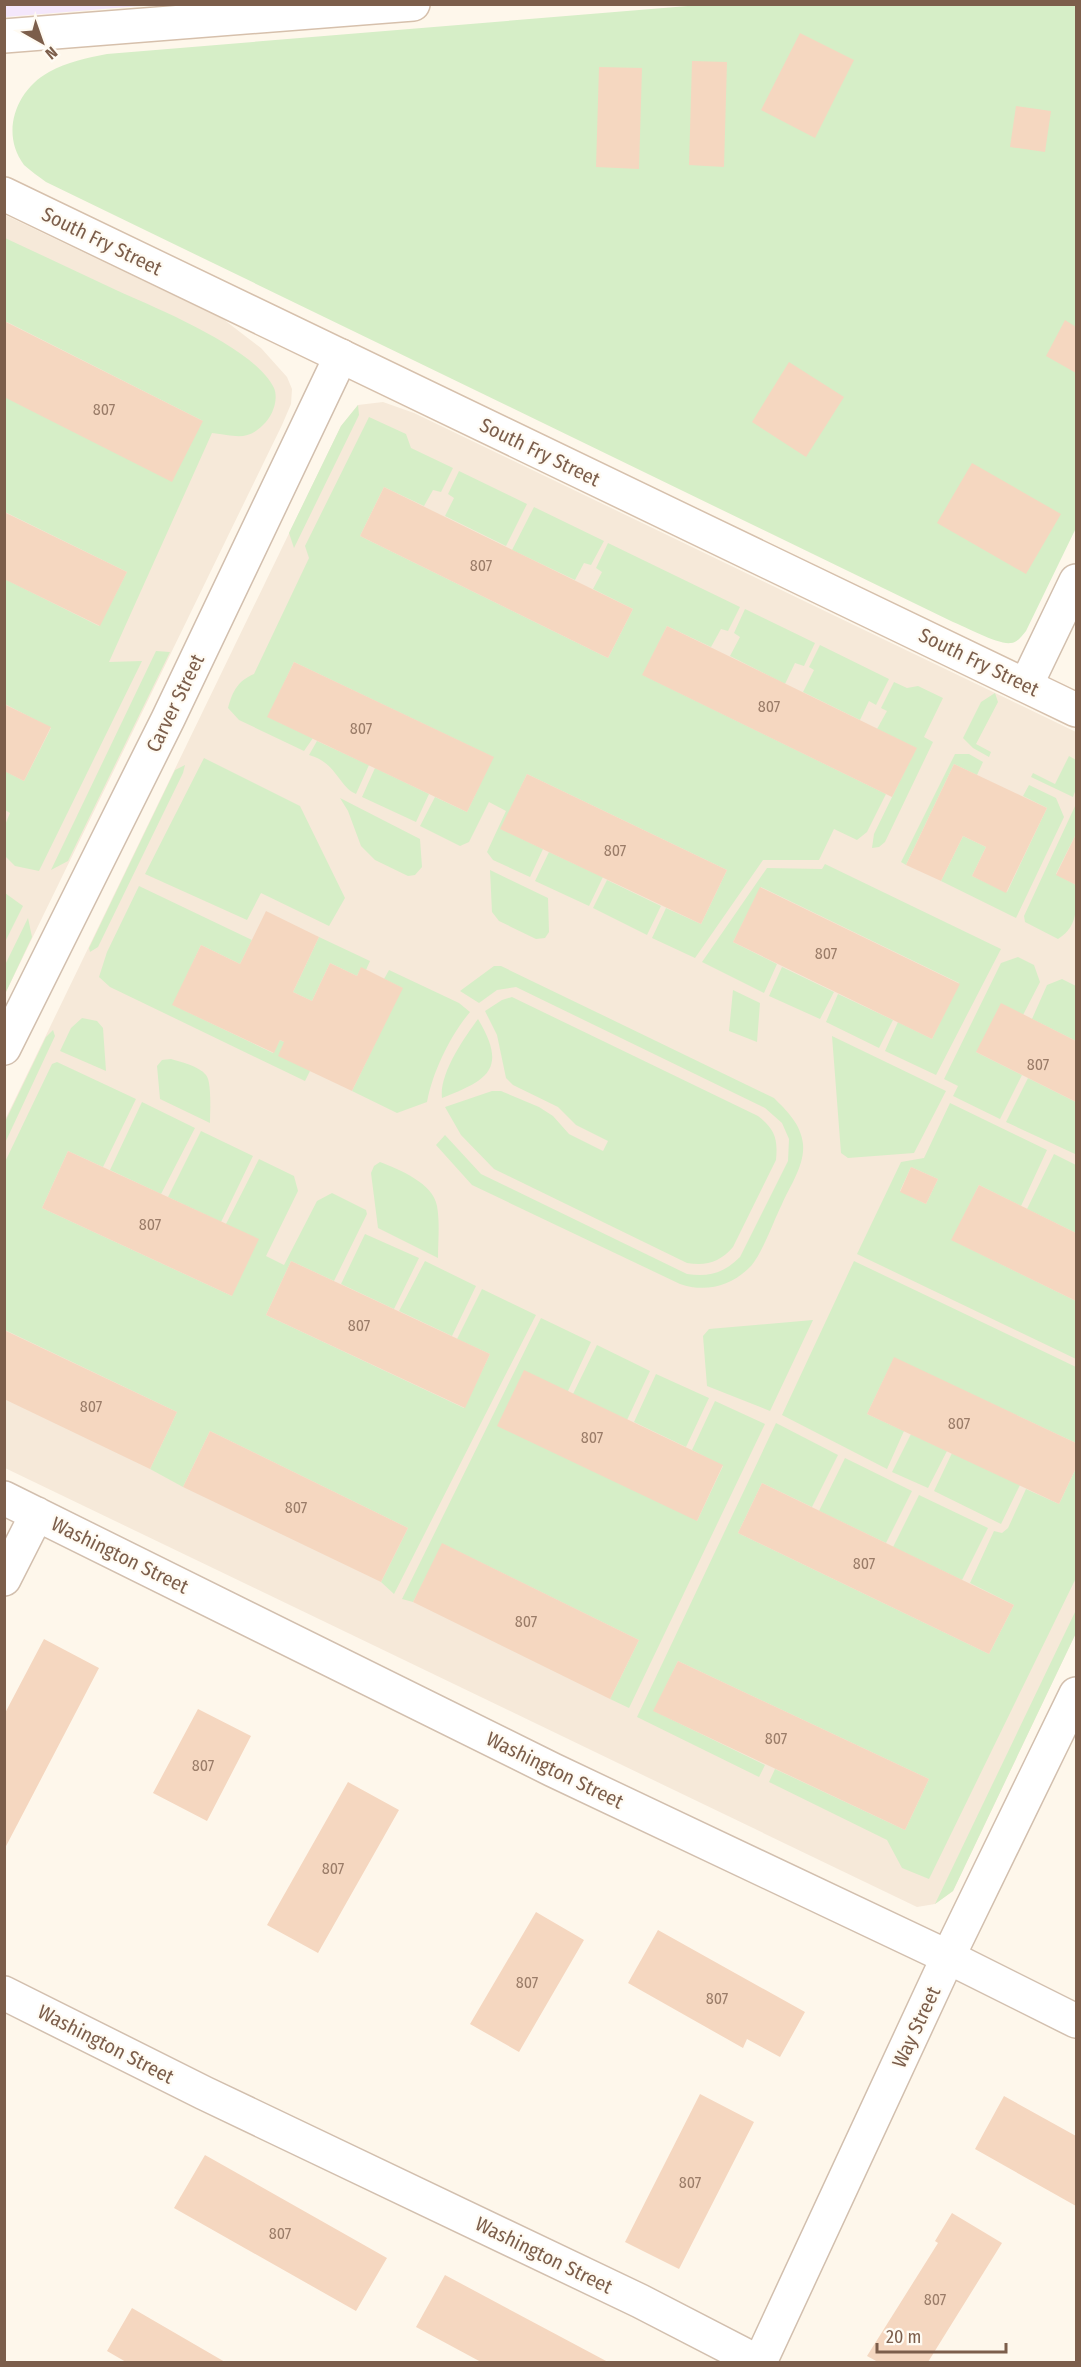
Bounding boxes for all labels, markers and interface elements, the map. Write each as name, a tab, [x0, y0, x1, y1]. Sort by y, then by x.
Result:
north arrow	[12, 12, 72, 72]
text: N	[42, 43, 61, 63]
street label: South Fry Street	[38, 202, 166, 281]
house number: 807	[93, 400, 116, 419]
street label: South Fry Street	[476, 413, 604, 492]
house number: 807	[470, 556, 493, 575]
street label: South Fry Street	[915, 623, 1043, 702]
street label: Carver Street	[141, 650, 209, 756]
house number: 807	[758, 697, 781, 716]
house number: 807	[350, 719, 373, 738]
house number: 807	[604, 841, 627, 860]
house number: 807	[815, 944, 838, 963]
house number: 807	[1027, 1055, 1050, 1074]
house number: 807	[139, 1215, 162, 1234]
house number: 807	[348, 1316, 371, 1335]
house number: 807	[80, 1397, 103, 1416]
house number: 807	[948, 1414, 971, 1433]
house number: 807	[581, 1428, 604, 1447]
house number: 807	[285, 1498, 308, 1517]
street label: Washington Street	[48, 1511, 193, 1599]
house number: 807	[853, 1554, 876, 1573]
house number: 807	[515, 1612, 538, 1631]
street label: Washington Street	[483, 1726, 628, 1814]
house number: 807	[765, 1729, 788, 1748]
house number: 807	[192, 1756, 215, 1775]
house number: 807	[322, 1859, 345, 1878]
house number: 807	[516, 1973, 539, 1992]
street label: Way Street	[887, 1982, 945, 2071]
house number: 807	[706, 1989, 729, 2008]
street label: Washington Street	[34, 1999, 178, 2089]
house number: 807	[679, 2173, 702, 2192]
street label: Washington Street	[472, 2211, 617, 2299]
house number: 807	[269, 2224, 292, 2243]
house number: 807	[924, 2290, 947, 2309]
scale bar	[877, 2316, 1006, 2354]
text: 20 m	[886, 2326, 921, 2348]

